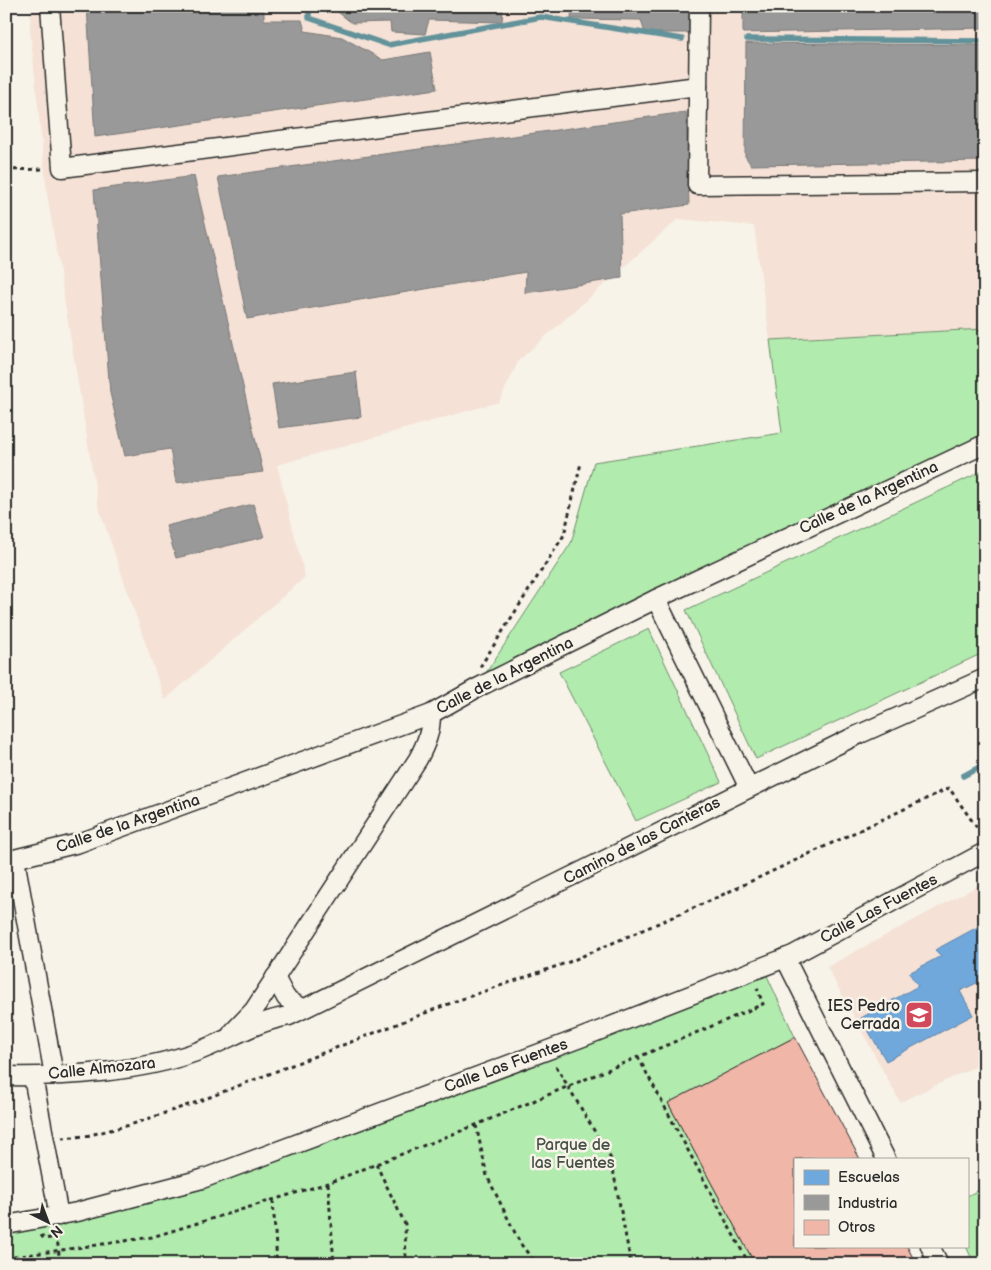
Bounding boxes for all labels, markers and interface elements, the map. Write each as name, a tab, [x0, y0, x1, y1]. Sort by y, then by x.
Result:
street label: Calle de la Argentina	[797, 458, 941, 538]
street label: Calle de la Argentina	[433, 633, 577, 719]
street label: Calle de la Argentina	[54, 790, 202, 858]
street label: Camino de las Canteras	[560, 793, 724, 889]
street label: Calle Las Fuentes	[817, 870, 941, 948]
place label: IES Pedro Cerrada	[828, 997, 900, 1034]
school or university icon: IES Pedro Cerrada	[904, 1000, 934, 1030]
street label: Calle Las Fuentes	[442, 1035, 570, 1097]
street label: Calle Almozara	[47, 1054, 157, 1084]
park label: Parque de las Fuentes	[531, 1136, 615, 1173]
legend	[794, 1158, 968, 1248]
text: Escuelas	[838, 1168, 900, 1187]
text: Industria	[838, 1194, 898, 1213]
north arrow	[22, 1198, 72, 1248]
text: Otros	[838, 1218, 876, 1237]
text: N	[47, 1221, 66, 1241]

